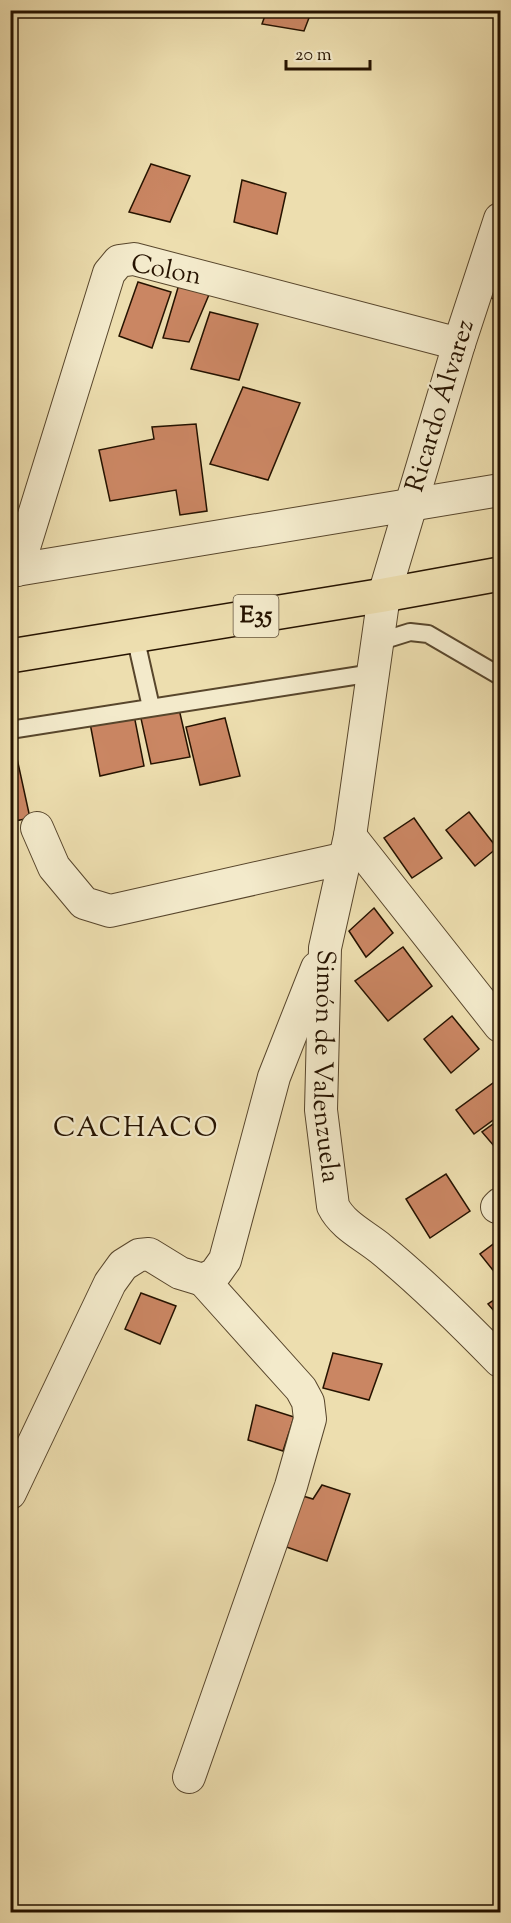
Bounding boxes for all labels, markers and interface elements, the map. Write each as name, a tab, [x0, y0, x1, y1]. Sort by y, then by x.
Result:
scale bar	[286, 33, 370, 71]
text: 20 m	[295, 43, 332, 69]
street label: Colon	[128, 246, 204, 296]
street label: Ricardo Álvarez	[397, 315, 485, 497]
road number: E35	[234, 595, 278, 637]
street label: Simón de Valenzuela	[302, 949, 348, 1185]
district label: CACHACO	[53, 1109, 219, 1149]

